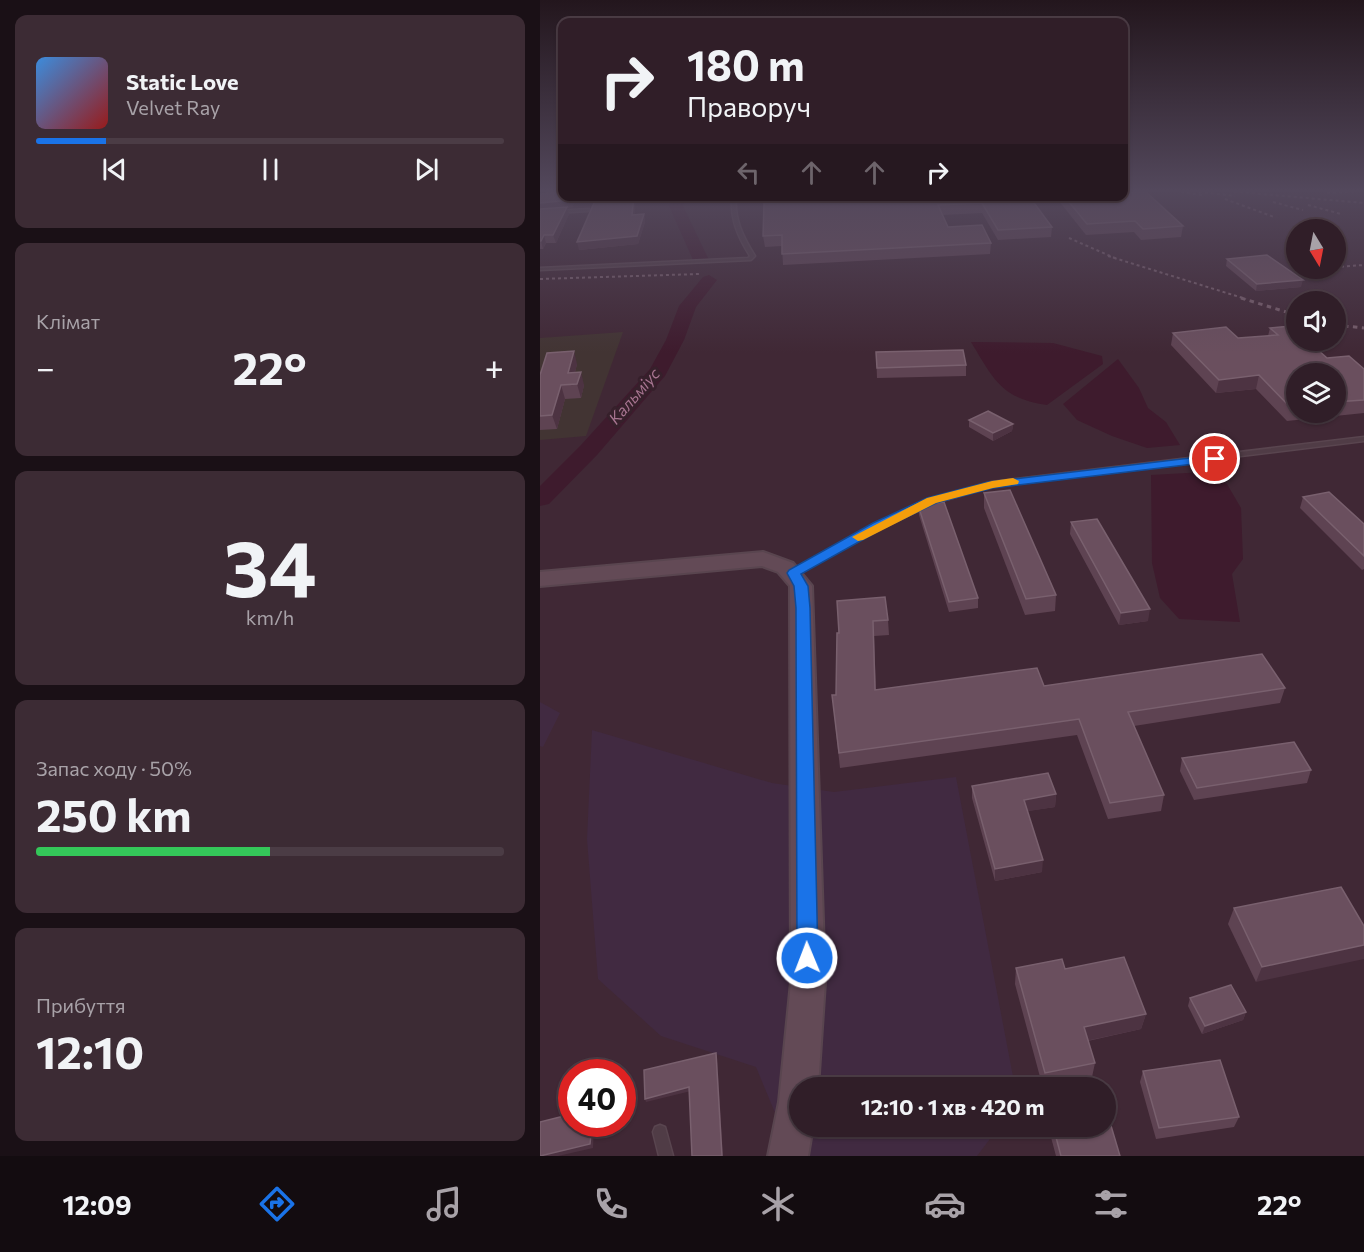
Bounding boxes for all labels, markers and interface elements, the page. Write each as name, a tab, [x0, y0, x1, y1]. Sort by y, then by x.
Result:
text: 180 m	[687, 38, 805, 90]
icon: right	[588, 42, 666, 120]
text: Static Love	[126, 68, 239, 95]
text: Праворуч	[687, 90, 811, 123]
text: Velvet Ray	[126, 95, 220, 119]
icon: previous	[98, 153, 131, 186]
icon: pause	[254, 153, 287, 186]
icon: next	[410, 153, 443, 186]
icon: left	[732, 156, 765, 189]
icon: ahead	[795, 156, 828, 189]
icon: ahead	[858, 156, 891, 189]
icon: right	[921, 156, 954, 189]
north arrow	[1286, 219, 1346, 279]
map controls	[1286, 219, 1346, 423]
button: sound	[1286, 291, 1346, 351]
text: Клімат	[36, 309, 100, 333]
text: 22°	[233, 339, 307, 394]
text: −	[36, 346, 55, 387]
text: +	[485, 346, 504, 387]
button: layers	[1286, 363, 1346, 423]
water label: Кальміус	[604, 364, 663, 428]
pin	[1189, 433, 1240, 484]
icon: arrive	[1198, 442, 1231, 475]
text: 34	[223, 518, 317, 613]
text: km/h	[246, 605, 294, 629]
text: Запас ходу · 50%	[36, 756, 192, 780]
text: 250 km	[36, 786, 191, 841]
position arrow	[775, 926, 839, 990]
text: Прибуття	[36, 993, 126, 1017]
text: 12:10	[36, 1023, 144, 1078]
speed limit sign: 40	[558, 1059, 636, 1137]
text: 12:10 · 1 хв · 420 m	[861, 1093, 1044, 1120]
icon: directions	[256, 1183, 298, 1225]
icon: music	[423, 1183, 465, 1225]
icon: phone	[590, 1183, 632, 1225]
icon: climate	[757, 1183, 799, 1225]
icon: car	[924, 1183, 966, 1225]
icon: filters	[1090, 1183, 1132, 1225]
text: 12:09	[62, 1188, 132, 1221]
text: 22°	[1257, 1188, 1302, 1221]

